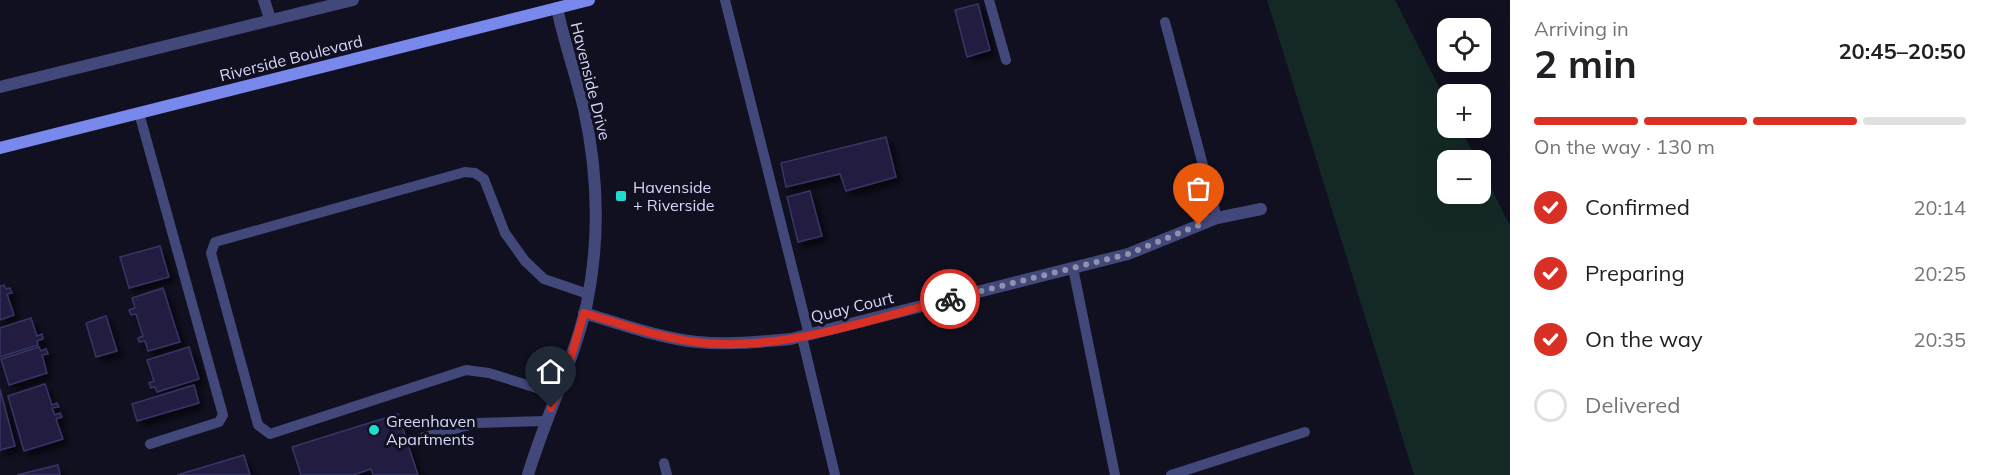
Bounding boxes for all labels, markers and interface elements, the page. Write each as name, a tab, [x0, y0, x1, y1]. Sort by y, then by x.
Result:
text: Arriving in	[1534, 16, 1629, 41]
map controls	[1437, 18, 1491, 204]
button: locate	[1437, 18, 1491, 72]
street label: Havenside Drive	[567, 20, 615, 142]
street label: Riverside Boulevard	[217, 31, 365, 85]
text: 20:45–20:50	[1838, 37, 1966, 65]
text: 2 min	[1534, 39, 1637, 88]
button: +	[1437, 84, 1491, 138]
text: On the way · 130 m	[1534, 134, 1715, 159]
button: −	[1437, 150, 1491, 204]
pin	[1173, 163, 1224, 225]
icon: bag	[1182, 172, 1215, 205]
place label: Havenside + Riverside	[633, 177, 715, 215]
marker: Havenside + Riverside	[614, 189, 628, 203]
icon: check	[1534, 191, 1567, 224]
text: Confirmed	[1585, 193, 1690, 221]
text: 20:14	[1913, 195, 1966, 220]
icon: check	[1534, 257, 1567, 290]
text: Preparing	[1585, 259, 1685, 287]
text: 20:25	[1913, 261, 1966, 286]
courier	[920, 269, 980, 329]
icon: bike	[934, 283, 967, 316]
street label: Quay Court	[809, 287, 896, 327]
icon: check	[1534, 323, 1567, 356]
text: On the way	[1585, 325, 1703, 353]
text: 20:35	[1913, 327, 1966, 352]
pin	[525, 346, 576, 408]
icon: home	[534, 355, 567, 388]
text: Delivered	[1585, 391, 1680, 419]
place label: Greenhaven Apartments	[386, 411, 476, 449]
marker: Greenhaven Apartments	[367, 423, 381, 437]

